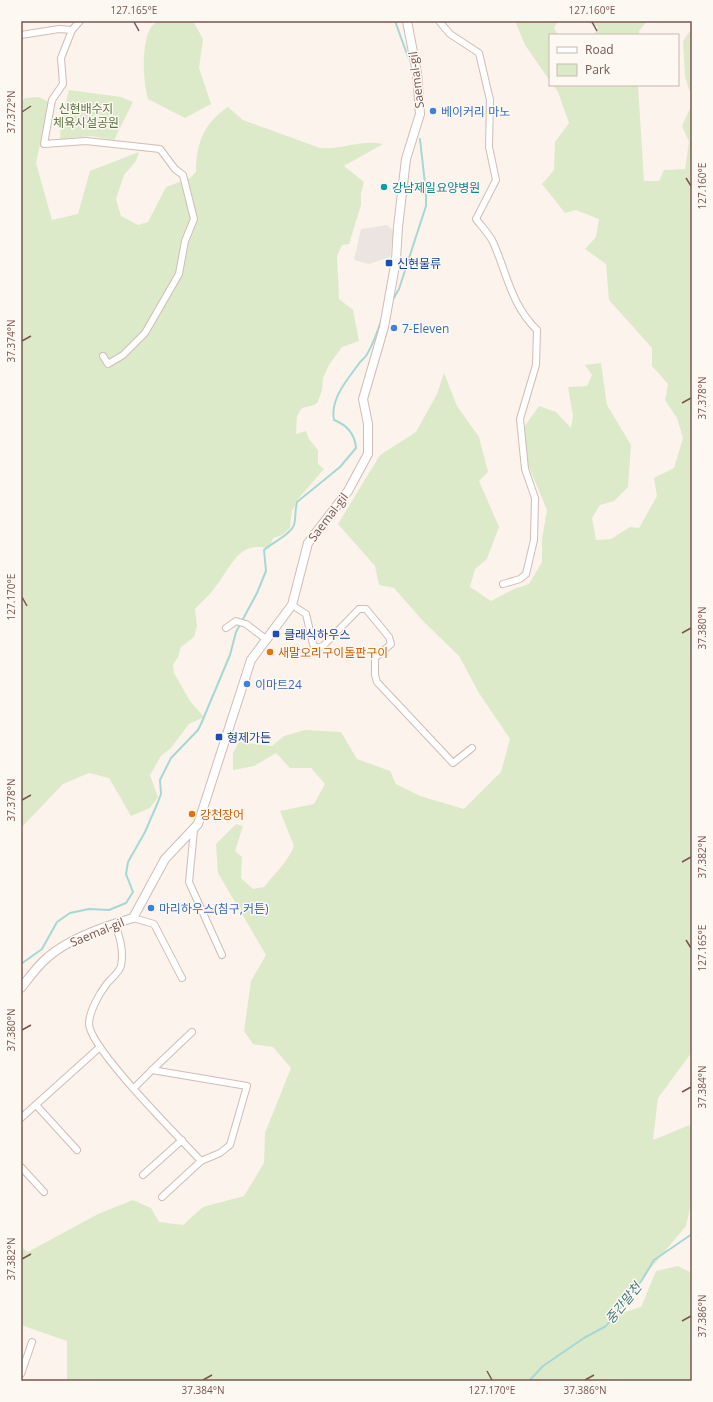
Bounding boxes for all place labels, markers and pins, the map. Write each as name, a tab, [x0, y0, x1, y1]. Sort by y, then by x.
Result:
place label: 베이커리 마노	[441, 103, 510, 120]
marker: 베이커리 마노	[428, 106, 438, 116]
place label: 강남제일요양병원	[392, 179, 480, 196]
marker: 강남제일요양병원	[379, 182, 389, 192]
place label: 신현물류	[397, 255, 441, 272]
marker: 신현물류	[384, 258, 394, 268]
place label: 7-Eleven	[402, 320, 449, 337]
marker: 7-Eleven	[389, 323, 399, 333]
place label: 클래식하우스	[284, 626, 350, 643]
marker: 클래식하우스	[271, 629, 281, 639]
place label: 새말오리구이돌판구이	[278, 644, 388, 661]
marker: 새말오리구이돌판구이	[265, 647, 275, 657]
place label: 이마트24	[255, 676, 302, 693]
marker: 이마트24	[242, 679, 252, 689]
place label: 형제가든	[227, 729, 271, 746]
marker: 형제가든	[214, 732, 224, 742]
place label: 강천장어	[200, 806, 244, 823]
marker: 강천장어	[187, 809, 197, 819]
place label: 마리하우스(침구,커튼)	[159, 900, 269, 917]
marker: 마리하우스(침구,커튼)	[146, 903, 156, 913]

